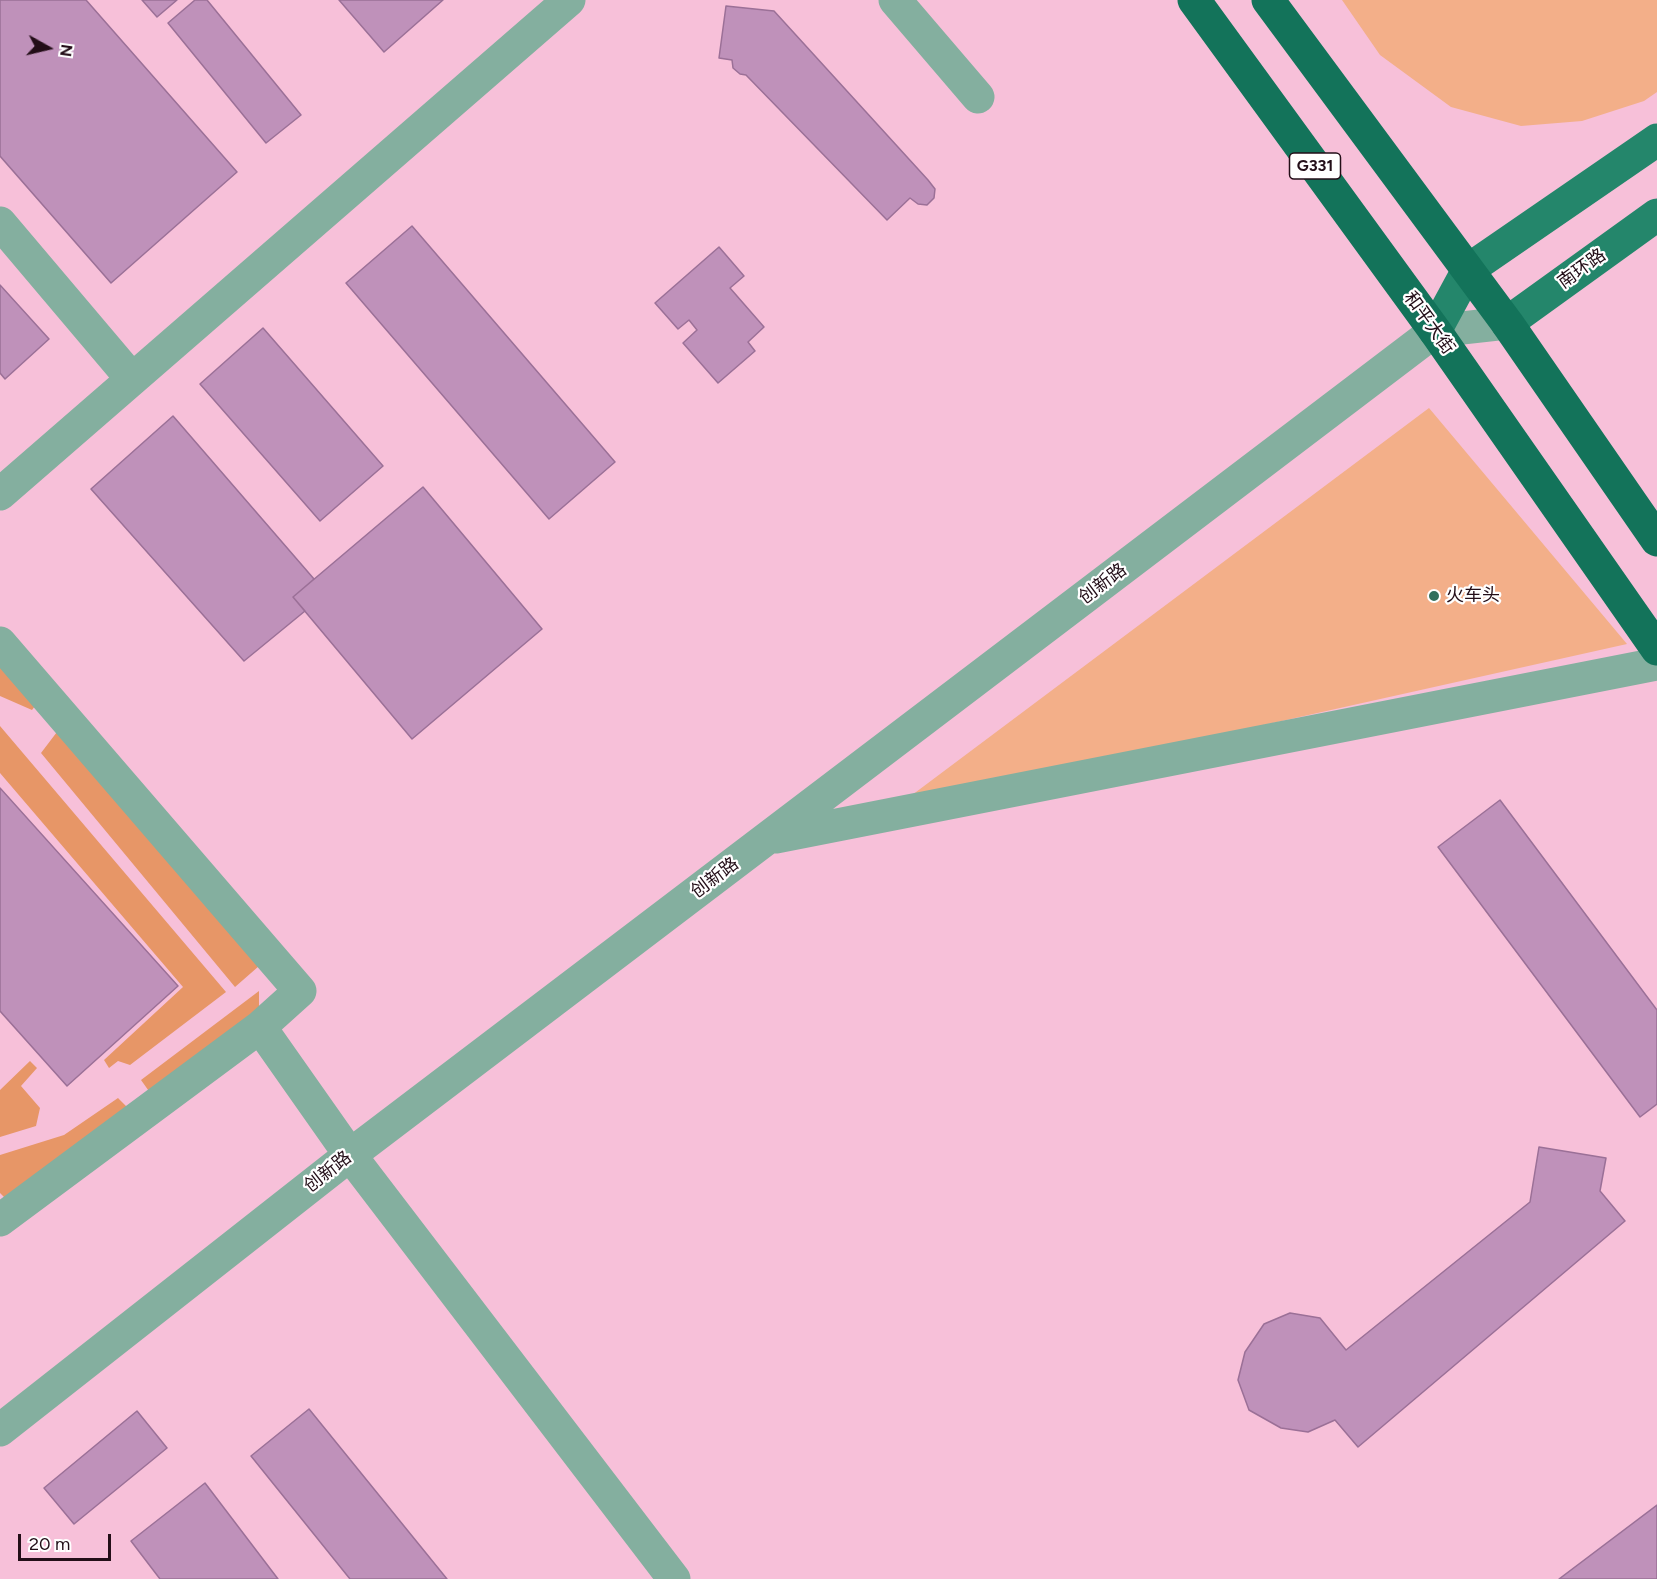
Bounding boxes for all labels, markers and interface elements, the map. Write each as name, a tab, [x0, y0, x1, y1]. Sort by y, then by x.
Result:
north arrow	[18, 18, 78, 78]
text: N	[56, 43, 77, 58]
road number: G331	[1290, 153, 1340, 179]
street label: 南环路	[1554, 244, 1610, 294]
street label: 和平大街	[1399, 288, 1459, 358]
street label: 创新路	[1075, 559, 1131, 609]
place label: 火车头	[1446, 585, 1500, 607]
marker: 火车头	[1427, 589, 1441, 603]
street label: 创新路	[687, 853, 743, 903]
street label: 创新路	[300, 1147, 356, 1197]
scale bar	[21, 1522, 114, 1560]
text: 20 m	[29, 1533, 70, 1555]

